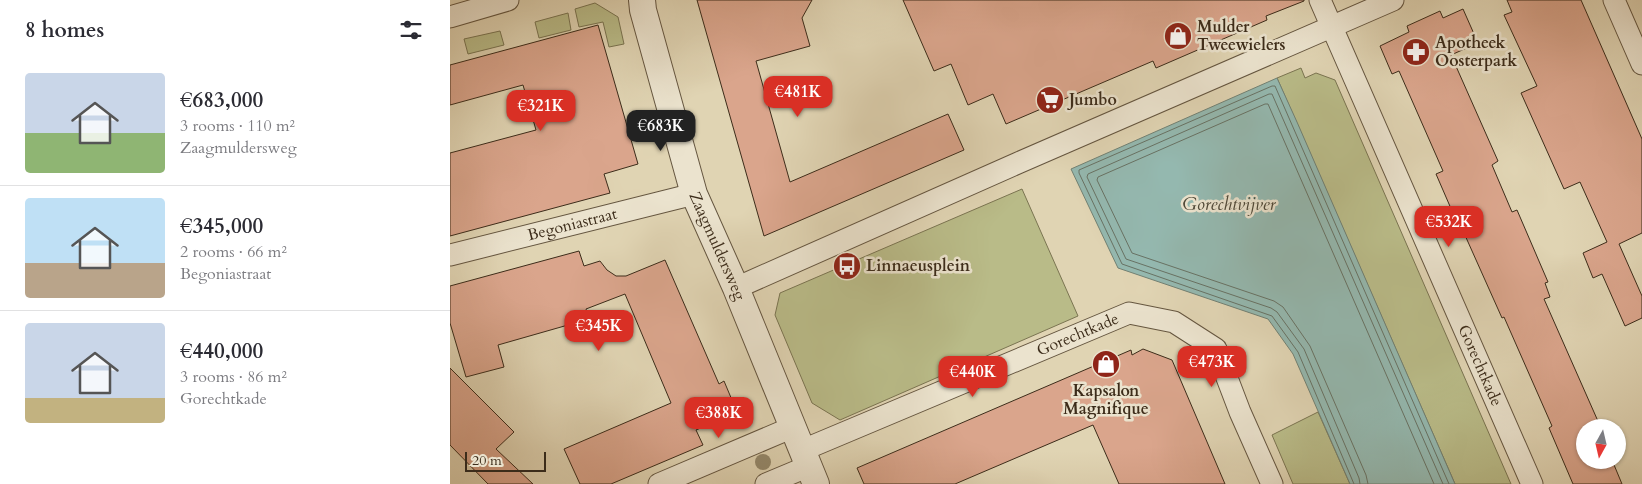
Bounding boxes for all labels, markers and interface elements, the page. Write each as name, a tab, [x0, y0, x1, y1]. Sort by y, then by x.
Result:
text: 8 homes	[25, 16, 104, 45]
icon: filters	[397, 16, 425, 44]
place label: Mulder Tweewielers	[1197, 16, 1286, 56]
shop icon: Mulder Tweewielers	[1163, 21, 1193, 51]
place label: Apotheek Oosterpark	[1435, 32, 1517, 72]
pharmacy icon: Apotheek Oosterpark	[1401, 37, 1431, 67]
pin: €481K	[763, 76, 833, 118]
text: €481K	[774, 81, 822, 103]
supermarket icon: Jumbo	[1035, 85, 1065, 115]
text: €683,000	[180, 86, 263, 115]
place label: Jumbo	[1067, 89, 1117, 111]
pin: €321K	[506, 90, 576, 132]
icon: home	[65, 93, 125, 153]
text: €321K	[517, 95, 565, 117]
pin: €683K	[626, 110, 696, 152]
text: 3 rooms · 110 m²	[180, 115, 295, 137]
text: €683K	[637, 115, 685, 137]
text: Zaagmuldersweg	[180, 137, 297, 159]
street label: Zaagmuldersweg	[683, 188, 751, 304]
water label: Gorechtvijver	[1182, 192, 1277, 217]
street label: Begoniastraat	[525, 203, 619, 246]
pin: €532K	[1414, 206, 1484, 248]
text: €532K	[1425, 211, 1473, 233]
text: €345,000	[180, 212, 263, 241]
icon: home	[65, 218, 125, 278]
text: 2 rooms · 66 m²	[180, 241, 287, 263]
bus stop icon: Linnaeusplein	[832, 251, 862, 281]
place label: Linnaeusplein	[866, 255, 971, 277]
text: Begoniastraat	[180, 263, 271, 285]
street label: Gorechtkade	[1033, 308, 1122, 362]
pin: €345K	[564, 310, 634, 352]
text: €345K	[575, 315, 623, 337]
street label: Gorechtkade	[1453, 321, 1508, 410]
text: €440,000	[180, 337, 263, 366]
icon: home	[65, 343, 125, 403]
pin: €473K	[1177, 346, 1247, 388]
shop icon: Kapsalon Magnifique	[1091, 349, 1121, 379]
text: €473K	[1188, 351, 1236, 373]
pin: €440K	[938, 356, 1008, 398]
text: €440K	[949, 361, 997, 383]
text: 3 rooms · 86 m²	[180, 366, 287, 388]
place label: Kapsalon Magnifique	[1063, 380, 1149, 420]
text: Gorechtkade	[180, 388, 267, 410]
pin: €388K	[684, 396, 754, 439]
text: €388K	[695, 402, 743, 424]
north arrow	[1576, 419, 1626, 469]
map controls	[1576, 419, 1626, 469]
scale bar	[465, 449, 546, 472]
text: 20 m	[472, 451, 502, 470]

